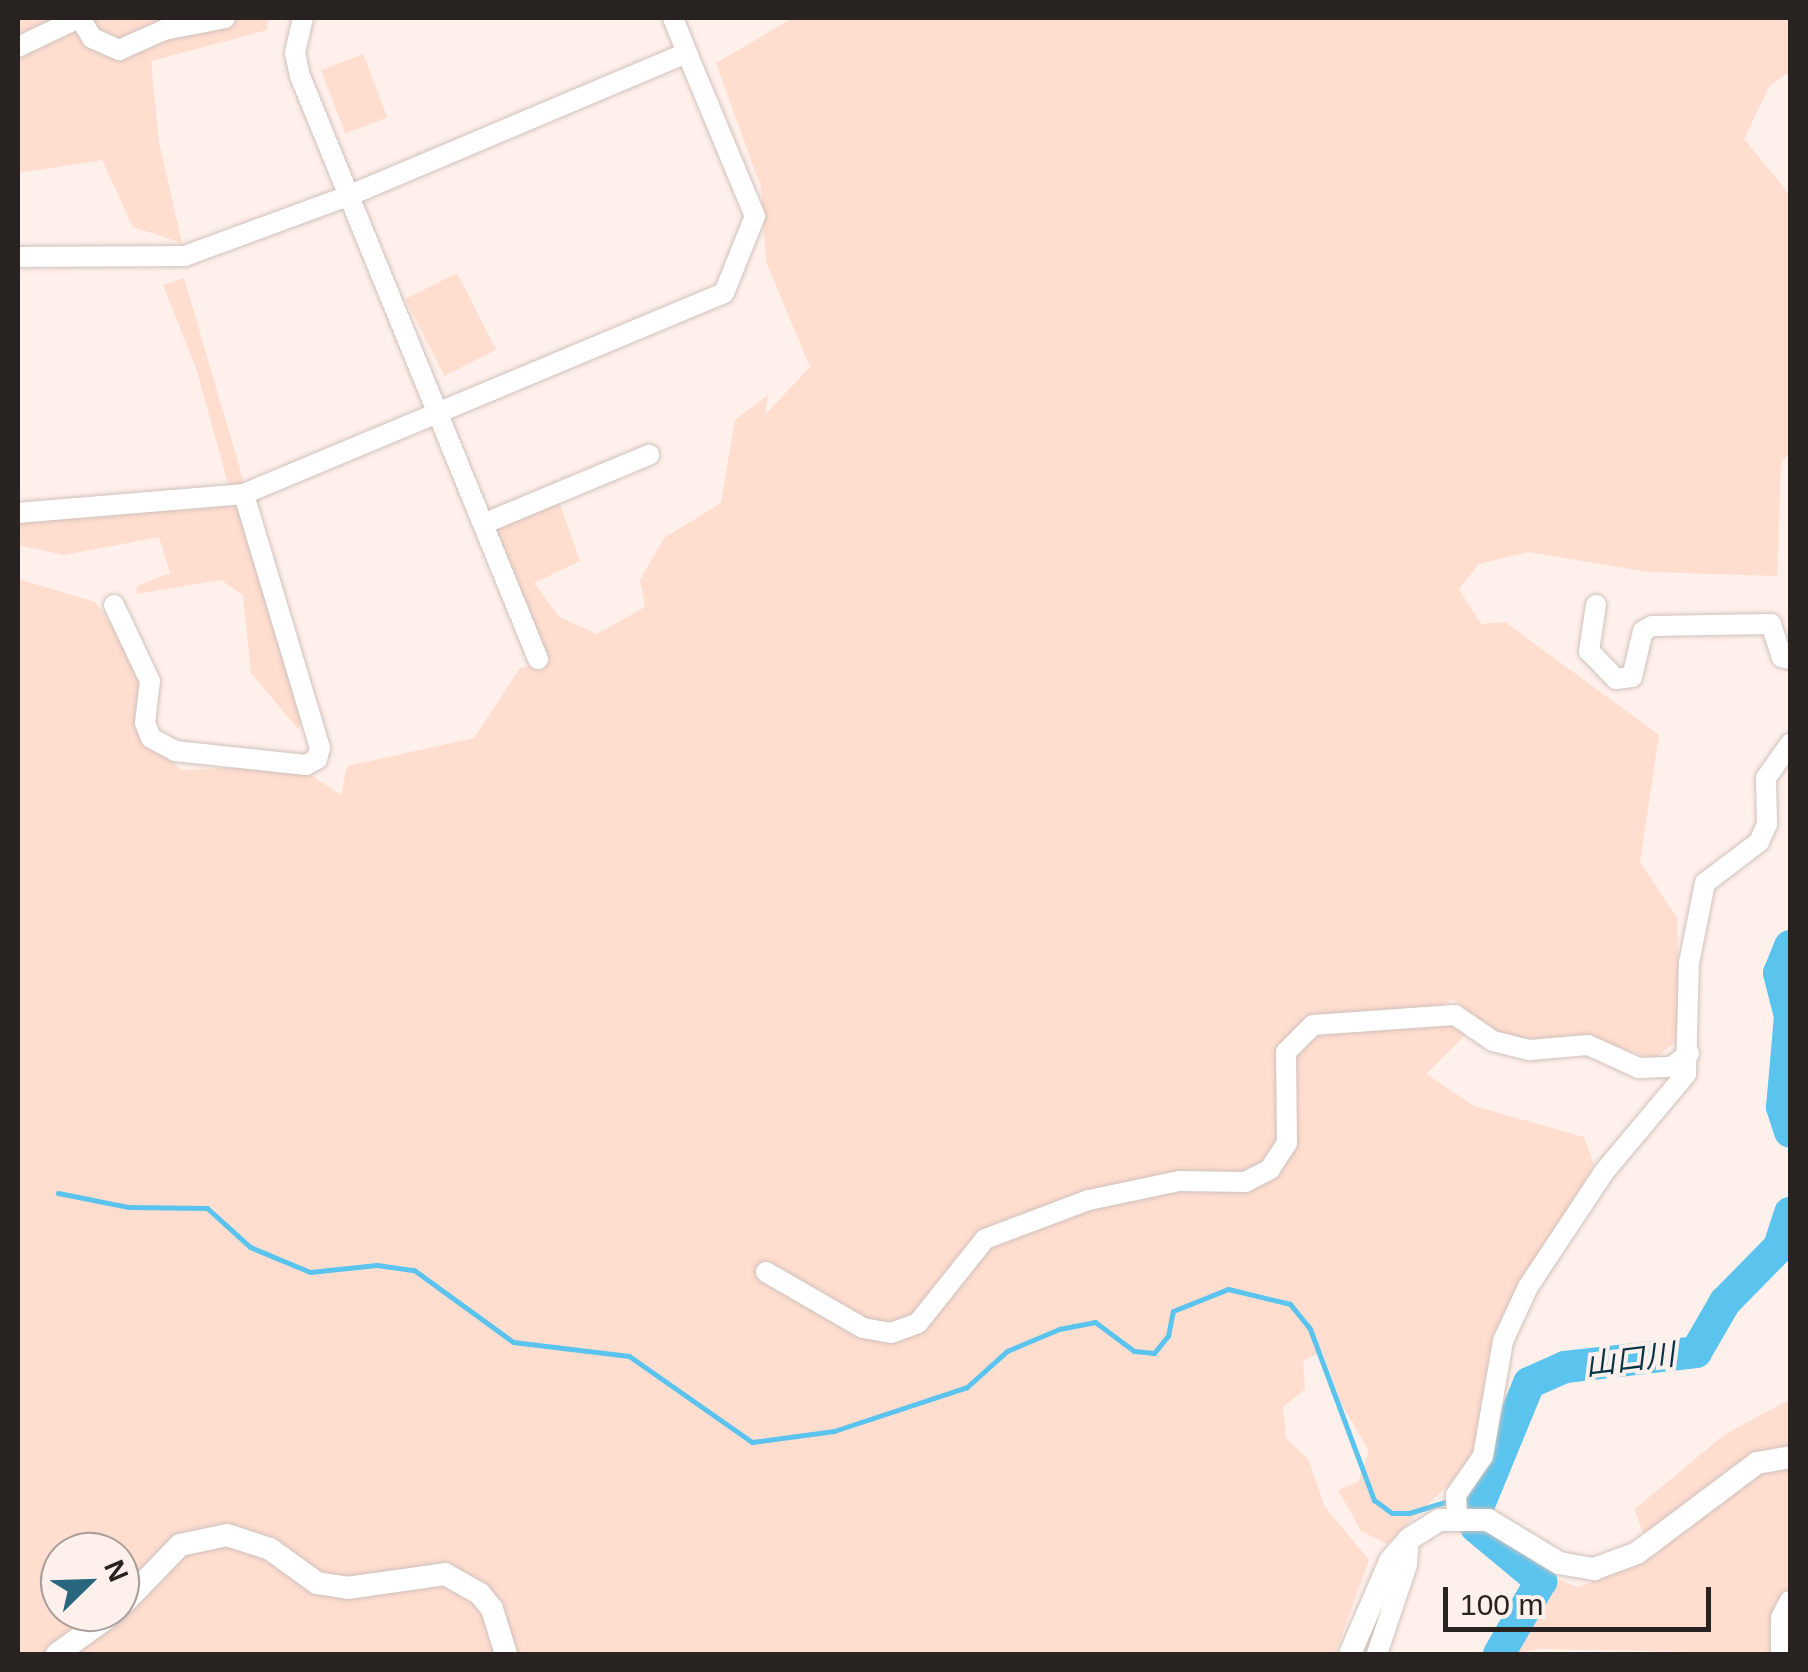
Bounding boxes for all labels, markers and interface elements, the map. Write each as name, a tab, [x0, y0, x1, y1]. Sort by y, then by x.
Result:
water label: 山口川	[1583, 1337, 1677, 1383]
north arrow	[40, 1532, 140, 1632]
text: N	[98, 1555, 134, 1586]
scale bar	[1448, 1567, 1716, 1629]
text: 100 m	[1460, 1588, 1543, 1621]

